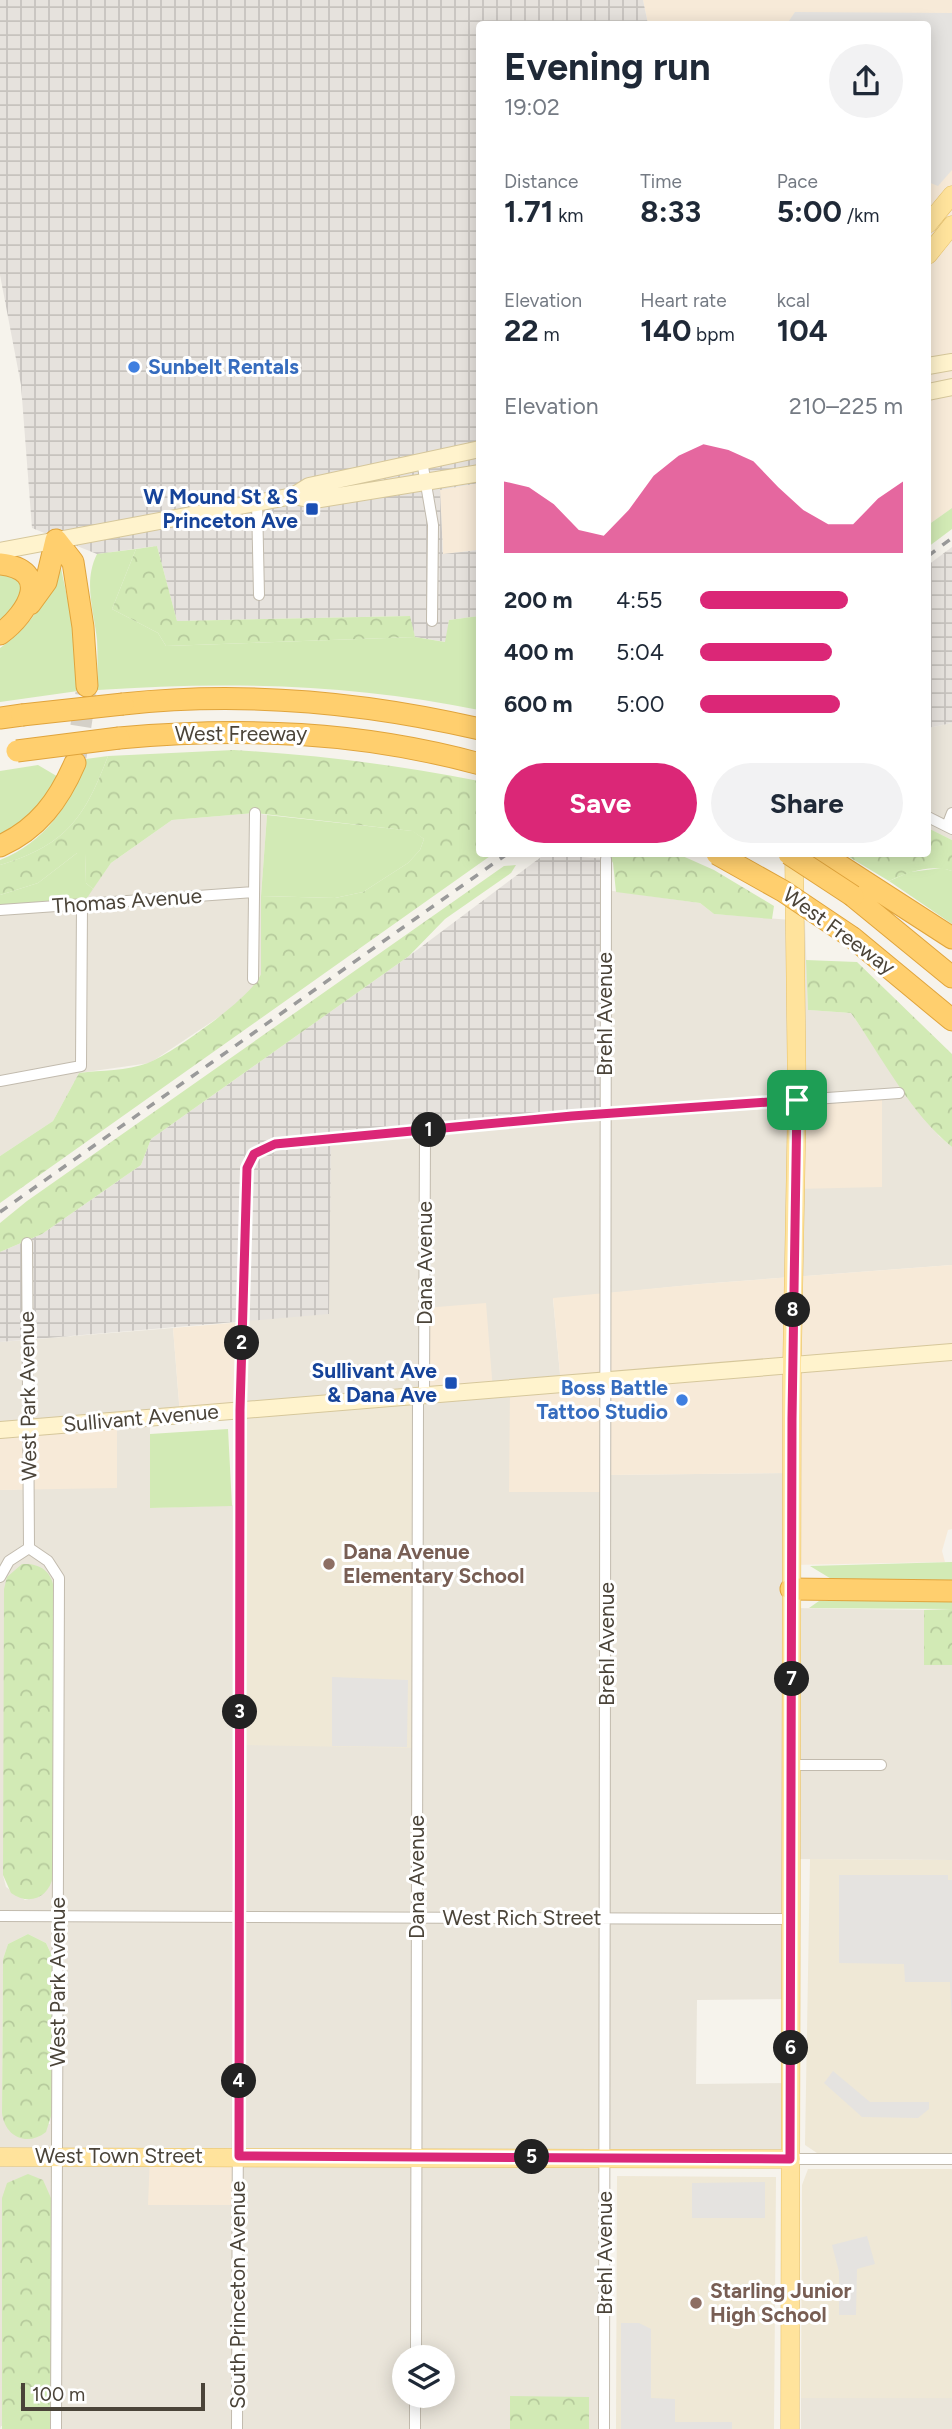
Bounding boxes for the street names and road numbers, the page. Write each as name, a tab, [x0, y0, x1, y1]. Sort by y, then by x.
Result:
street label: West Freeway	[175, 721, 307, 746]
street label: West Freeway	[778, 882, 900, 980]
street label: Thomas Avenue	[51, 883, 203, 918]
street label: Brehl Avenue	[592, 952, 617, 1076]
street label: Dana Avenue	[412, 1201, 437, 1325]
street label: West Park Avenue	[14, 1311, 41, 1481]
street label: Sullivant Avenue	[62, 1398, 220, 1437]
street label: Brehl Avenue	[594, 1582, 619, 1706]
street label: Dana Avenue	[404, 1815, 429, 1939]
street label: West Park Avenue	[45, 1897, 70, 2067]
street label: West Rich Street	[443, 1905, 601, 1930]
street label: West Town Street	[35, 2143, 203, 2168]
street label: South Princeton Avenue	[225, 2181, 250, 2409]
street label: Brehl Avenue	[592, 2191, 617, 2315]

